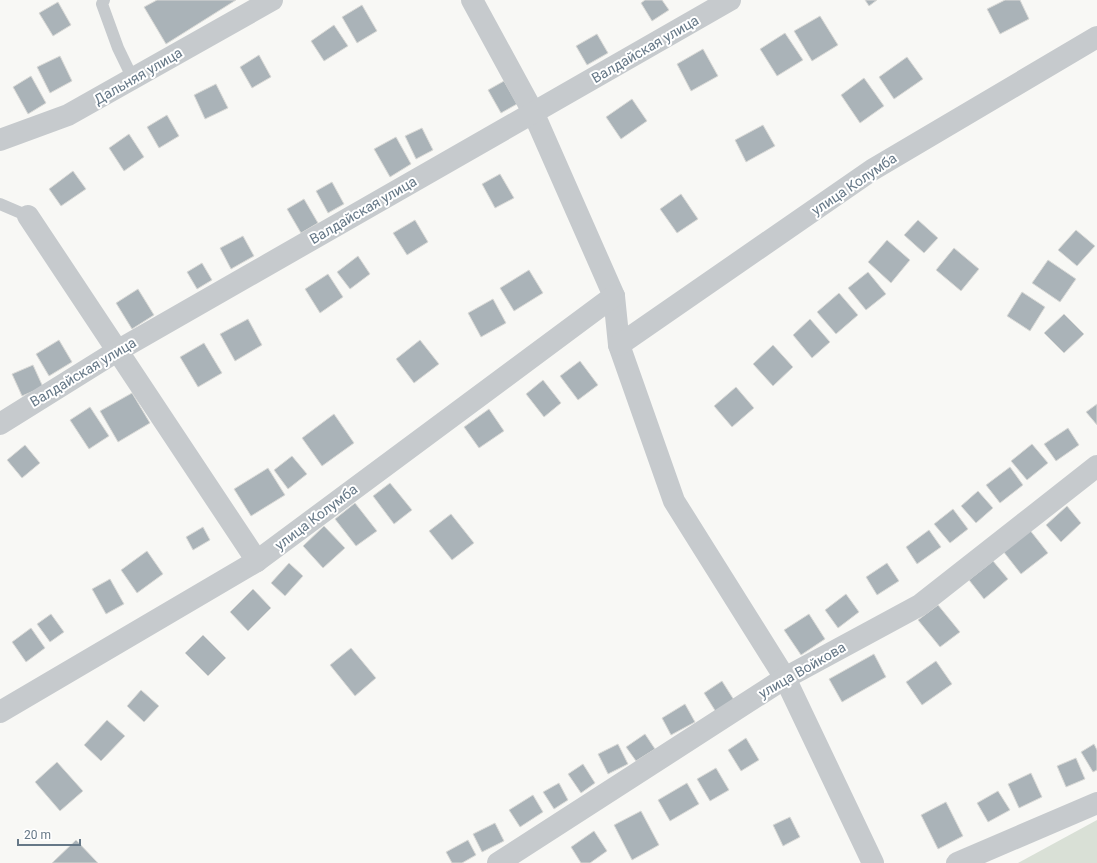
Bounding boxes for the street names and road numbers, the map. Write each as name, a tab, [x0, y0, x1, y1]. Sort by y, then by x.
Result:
street label: Валдайская улица	[589, 12, 701, 86]
street label: Дальняя улица	[91, 44, 185, 108]
street label: улица Колумба	[808, 150, 900, 218]
street label: Валдайская улица	[307, 173, 419, 247]
street label: Валдайская улица	[27, 334, 139, 410]
street label: улица Колумба	[272, 481, 360, 553]
street label: улица Войкова	[756, 639, 848, 701]

